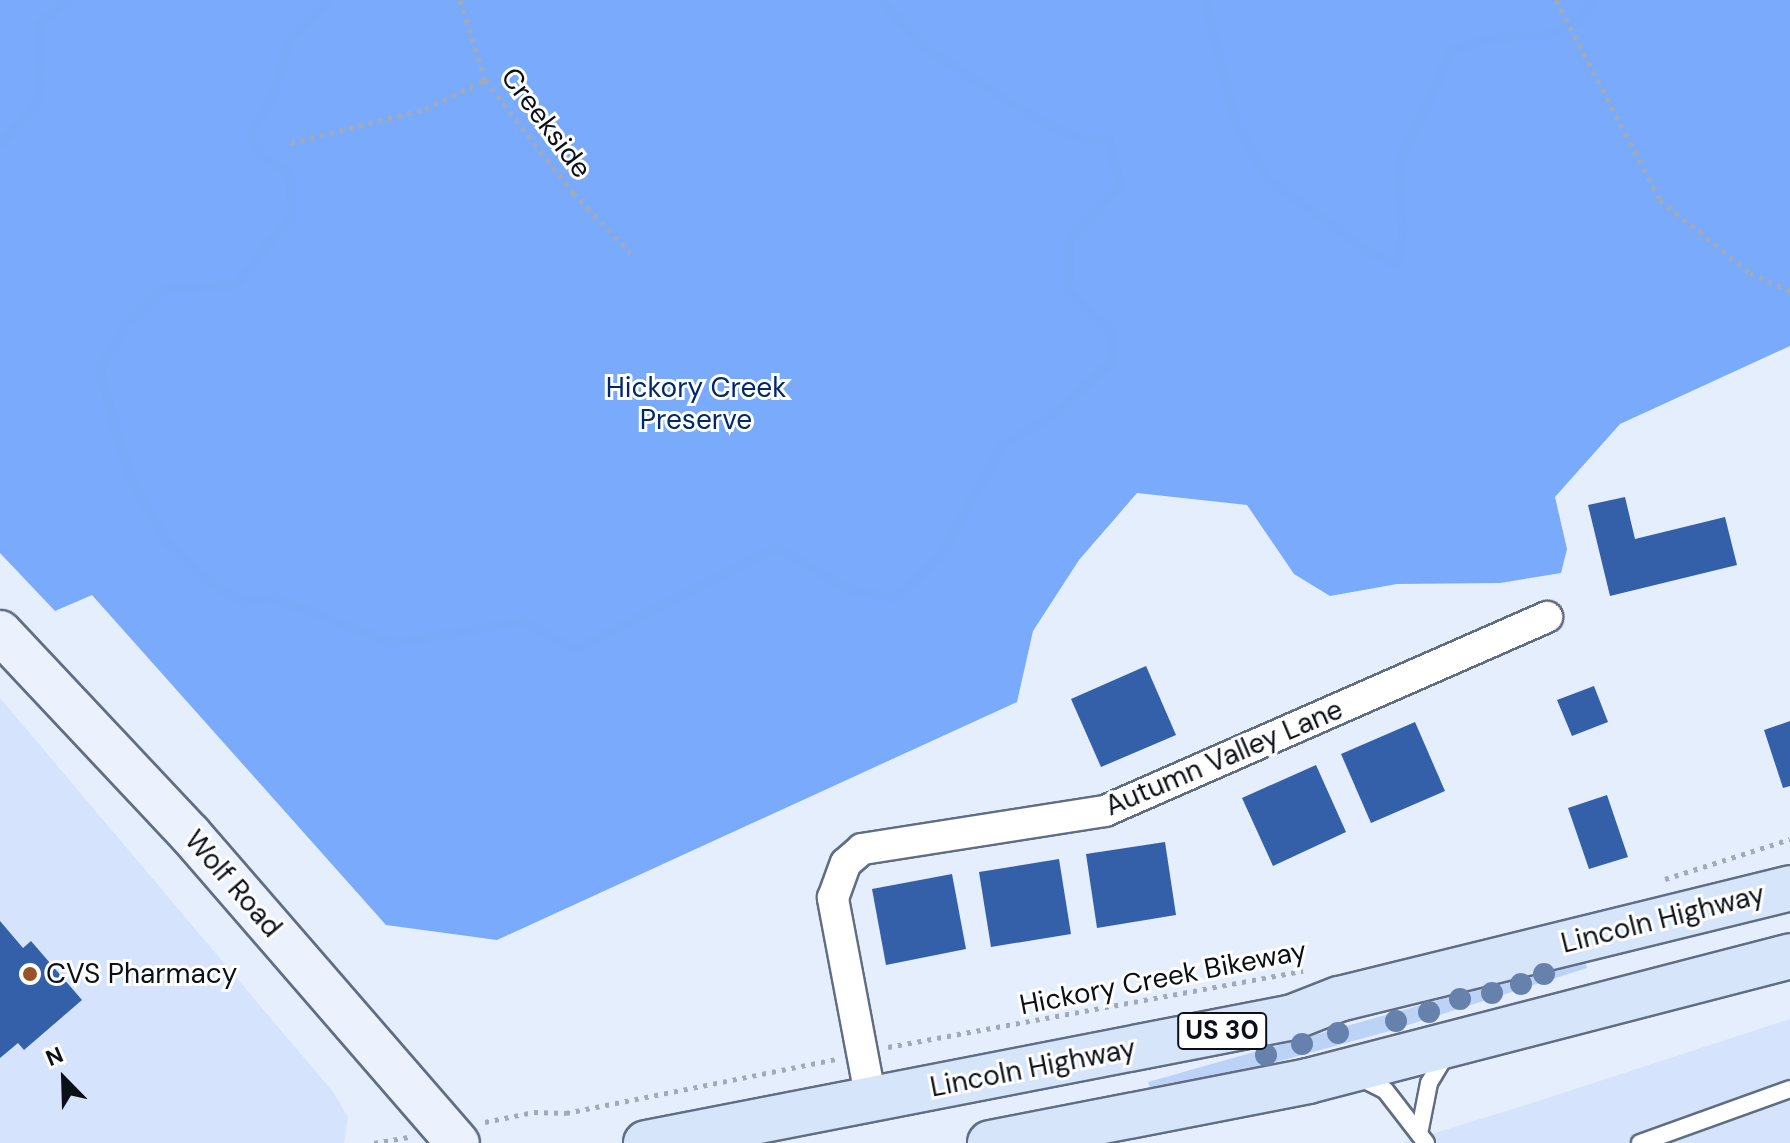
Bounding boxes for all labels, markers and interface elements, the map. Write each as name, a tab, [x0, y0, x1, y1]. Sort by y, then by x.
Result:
street label: Creekside	[494, 61, 598, 185]
park label: Hickory Creek Preserve	[606, 371, 786, 437]
street label: Autumn Valley Lane	[1100, 693, 1348, 823]
street label: Wolf Road	[177, 824, 289, 944]
street label: Lincoln Highway	[1558, 877, 1768, 961]
street label: Hickory Creek Bikeway	[1017, 934, 1309, 1022]
place label: CVS Pharmacy	[46, 957, 237, 991]
marker: CVS Pharmacy	[21, 965, 39, 983]
road number: US 30	[1176, 1009, 1268, 1053]
street label: Lincoln Highway	[927, 1032, 1139, 1104]
north arrow	[24, 1039, 104, 1119]
text: N	[41, 1040, 67, 1073]

